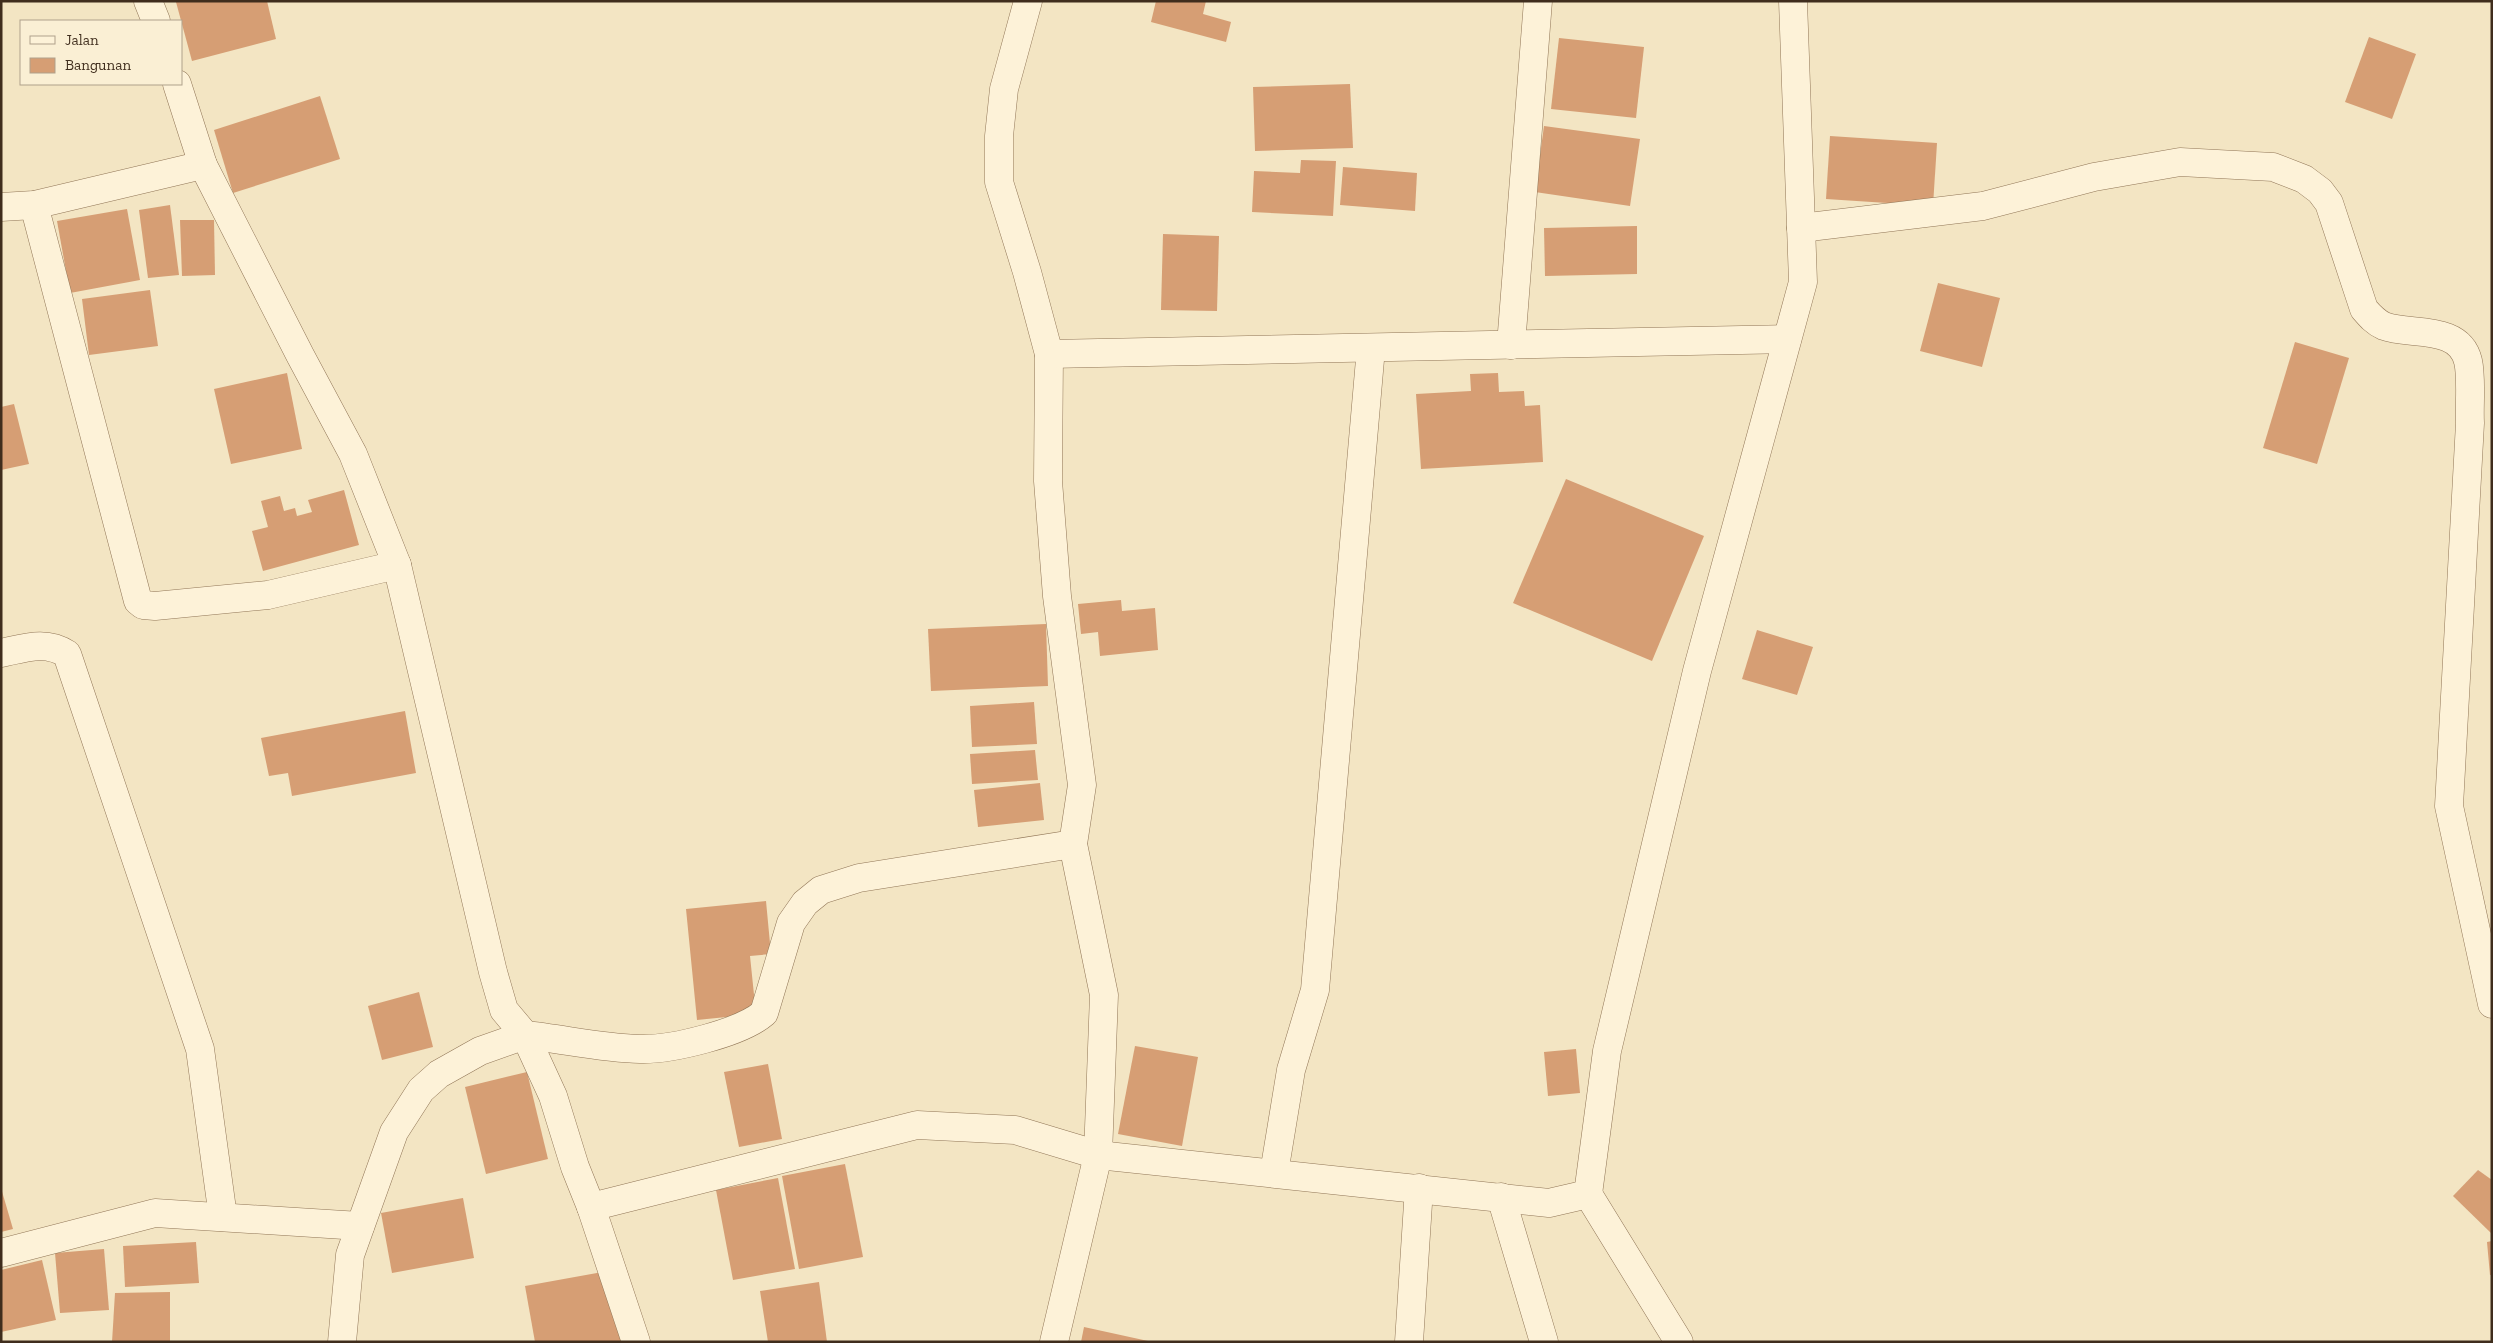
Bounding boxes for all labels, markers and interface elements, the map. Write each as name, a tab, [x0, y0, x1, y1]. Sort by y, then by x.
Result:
legend	[20, 20, 182, 85]
text: Jalan	[65, 31, 99, 49]
text: Bangunan	[65, 56, 131, 74]

